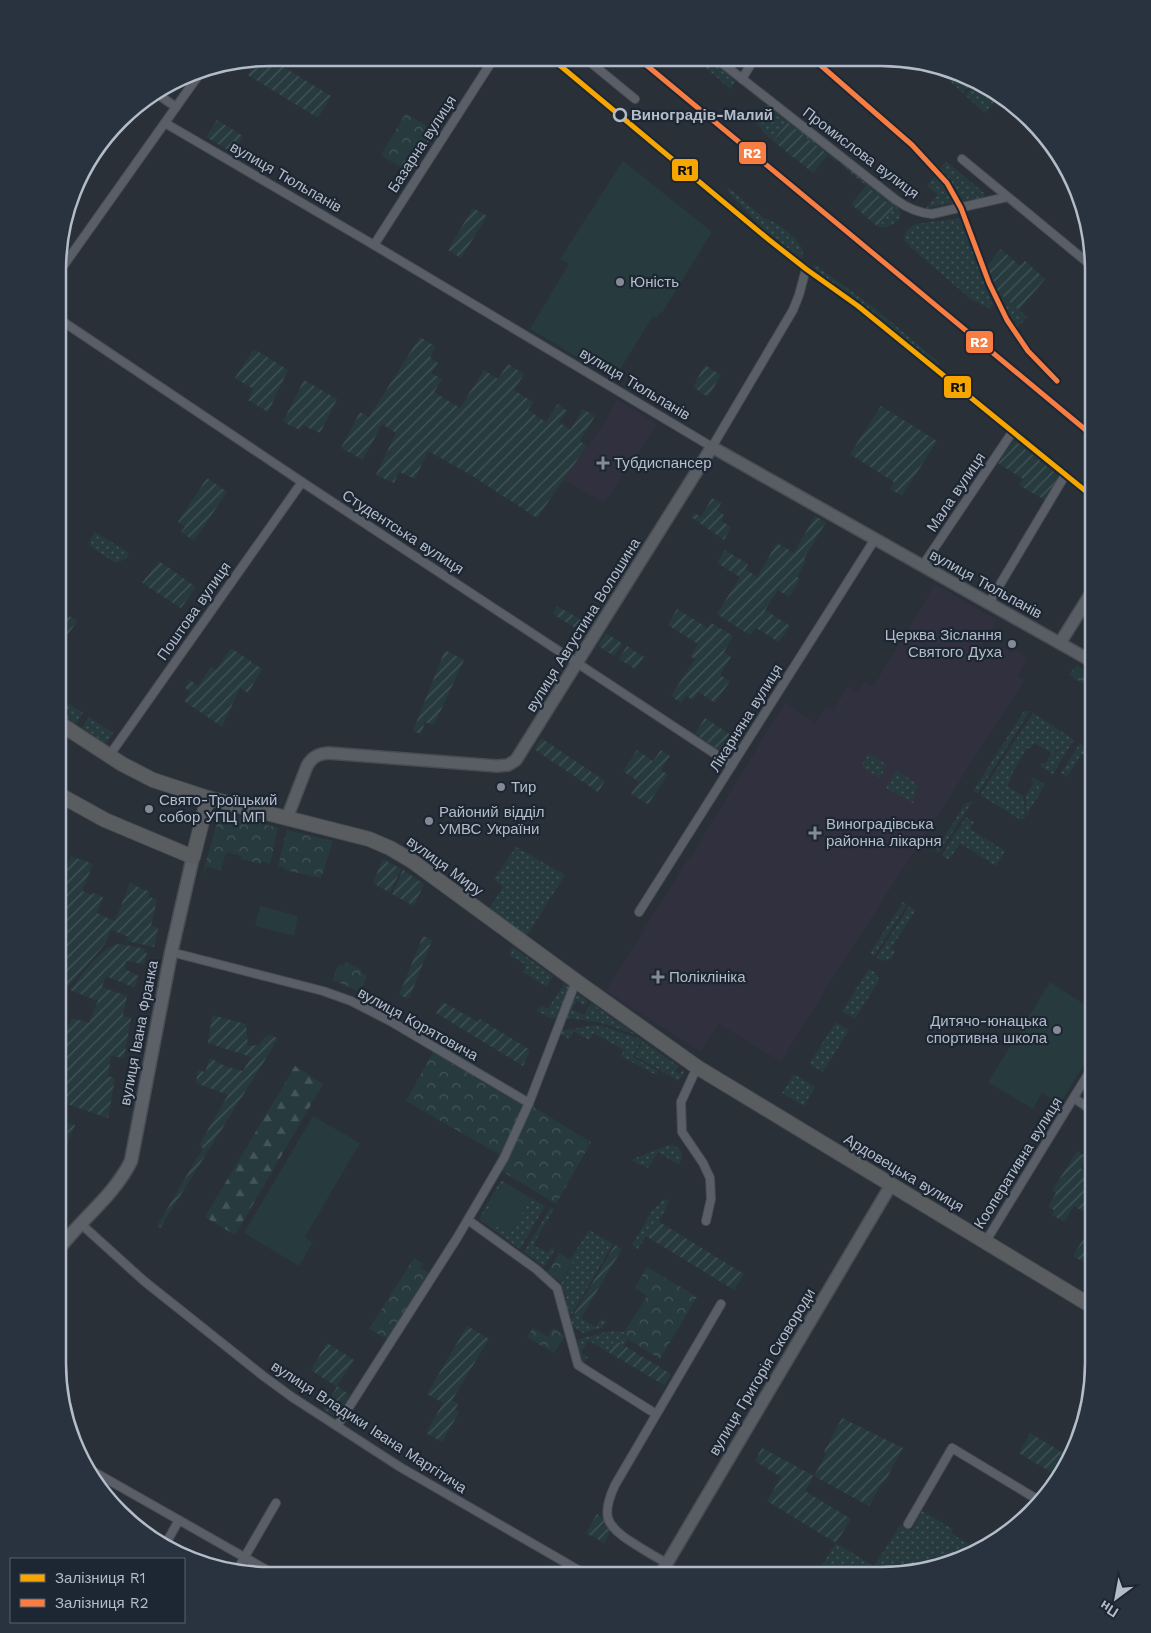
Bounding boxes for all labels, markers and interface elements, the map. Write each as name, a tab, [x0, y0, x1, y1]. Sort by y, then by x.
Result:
street label: Базарна вулиця	[384, 92, 460, 196]
street label: Промислова вулиця	[799, 103, 923, 203]
place label: Виноградів-Малий	[631, 106, 773, 124]
marker: Виноградів-Малий	[613, 108, 627, 122]
street label: вулиця Тюльпанів	[227, 138, 345, 216]
line badge: R2	[738, 141, 767, 165]
text: R2	[743, 145, 761, 161]
line badge: R1	[671, 158, 699, 182]
text: R1	[677, 162, 693, 178]
place label: Юність	[630, 273, 679, 291]
marker: Юність	[614, 276, 626, 288]
line badge: R2	[965, 330, 994, 354]
text: R2	[970, 334, 988, 350]
street label: вулиця Тюльпанів	[576, 344, 694, 424]
line badge: R1	[943, 375, 972, 399]
text: R1	[950, 379, 966, 395]
street label: Мала вулиця	[923, 449, 989, 535]
place label: Тубдиспансер	[614, 454, 711, 472]
marker: Тубдиспансер	[596, 456, 610, 470]
street label: Студентська вулиця	[339, 486, 467, 578]
street label: вулиця Августина Волошина	[522, 534, 644, 715]
street label: вулиця Тюльпанів	[927, 546, 1045, 622]
street label: Поштова вулиця	[153, 558, 235, 664]
place label: Церква Зіслання Святого Духа	[885, 626, 1003, 661]
marker: Церква Зіслання Святого Духа	[1006, 638, 1018, 650]
street label: Лікарняна вулиця	[706, 661, 786, 775]
place label: Тир	[511, 778, 536, 796]
marker: Тир	[495, 781, 507, 793]
place label: Свято-Троїцький собор УПЦ МП	[159, 791, 277, 826]
marker: Свято-Троїцький собор УПЦ МП	[143, 803, 155, 815]
place label: Районий відділ УМВС України	[439, 803, 545, 838]
marker: Районий відділ УМВС України	[423, 815, 435, 827]
place label: Виноградівська районна лікарня	[826, 815, 942, 850]
marker: Виноградівська районна лікарня	[808, 826, 822, 840]
street label: вулиця Миру	[403, 832, 487, 900]
street label: вулиця Івана Франка	[116, 958, 162, 1107]
place label: Поліклініка	[669, 968, 746, 986]
marker: Поліклініка	[651, 970, 665, 984]
street label: вулиця Корятовича	[355, 983, 482, 1065]
place label: Дитячо-юнацька спортивна школа	[926, 1012, 1048, 1047]
marker: Дитячо-юнацька спортивна школа	[1051, 1024, 1063, 1036]
street label: Кооперативна вулиця	[970, 1094, 1066, 1232]
street label: Ардовецька вулиця	[841, 1130, 967, 1216]
street label: вулиця Григорія Сковороди	[705, 1285, 819, 1459]
street label: вулиця Владики Івана Маргітича	[268, 1357, 471, 1497]
legend	[10, 1558, 185, 1623]
text: Залізниця R1	[55, 1569, 146, 1587]
north arrow	[1091, 1573, 1141, 1623]
text: Залізниця R2	[55, 1594, 149, 1612]
text: Пн	[1097, 1597, 1121, 1621]

